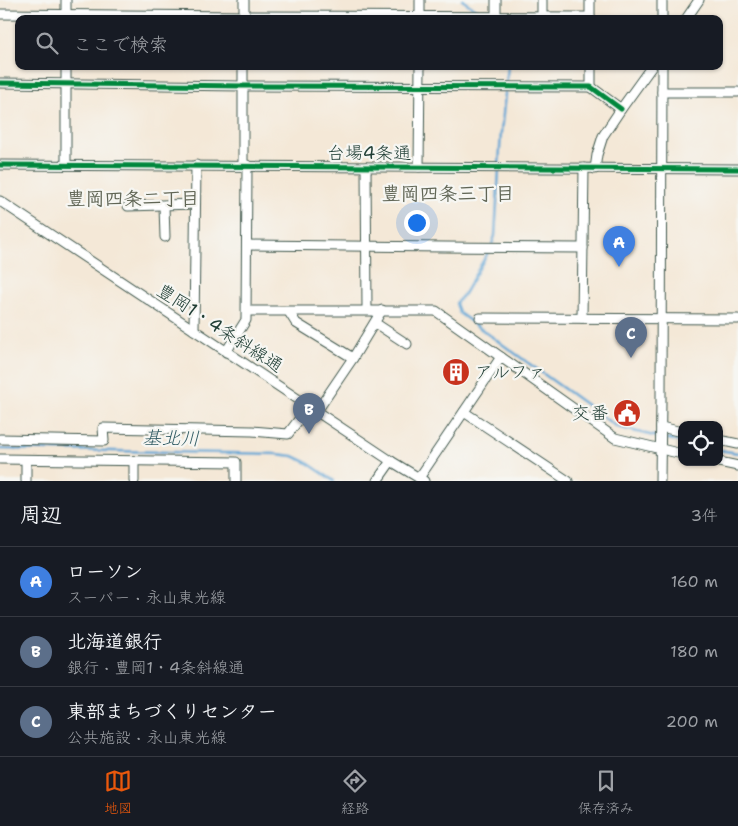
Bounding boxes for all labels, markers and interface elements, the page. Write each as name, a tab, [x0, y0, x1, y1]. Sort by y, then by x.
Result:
search box	[15, 15, 723, 70]
icon: search	[33, 29, 61, 57]
text: ここで検索	[73, 32, 168, 57]
street label: 台場4条通	[327, 141, 411, 165]
district label: 豊岡四条三丁目	[381, 181, 515, 206]
district label: 豊岡四条二丁目	[66, 186, 200, 211]
your location	[404, 210, 430, 236]
pin: A	[603, 226, 635, 267]
street label: 豊岡1・4条斜線通	[152, 278, 288, 378]
pin: C	[615, 317, 647, 358]
building icon: アルファ	[441, 357, 471, 387]
place label: アルファ	[475, 360, 546, 384]
pin: B	[293, 393, 325, 434]
public building icon: 交番	[612, 398, 642, 428]
place label: 交番	[572, 401, 608, 425]
map controls	[678, 421, 723, 466]
button: locate	[678, 421, 723, 466]
water label: 基北川	[142, 425, 200, 451]
text: 周辺	[20, 501, 62, 529]
text: 3件	[691, 505, 718, 526]
text: ローソン	[67, 559, 143, 584]
text: A	[30, 571, 42, 592]
text: 160 m	[671, 571, 718, 592]
text: スーパー · 永山東光線	[67, 587, 226, 608]
text: 北海道銀行	[67, 629, 162, 654]
text: B	[31, 641, 41, 662]
text: 180 m	[670, 641, 718, 662]
text: 銀行 · 豊岡1・4条斜線通	[67, 657, 244, 678]
text: 東部まちづくりセンター	[67, 699, 277, 724]
text: C	[31, 711, 41, 732]
text: 200 m	[666, 711, 718, 732]
text: 公共施設 · 永山東光線	[67, 727, 226, 748]
tab: 地図	[104, 767, 132, 817]
tab: 経路	[341, 767, 369, 817]
tab: 保存済み	[578, 767, 634, 817]

